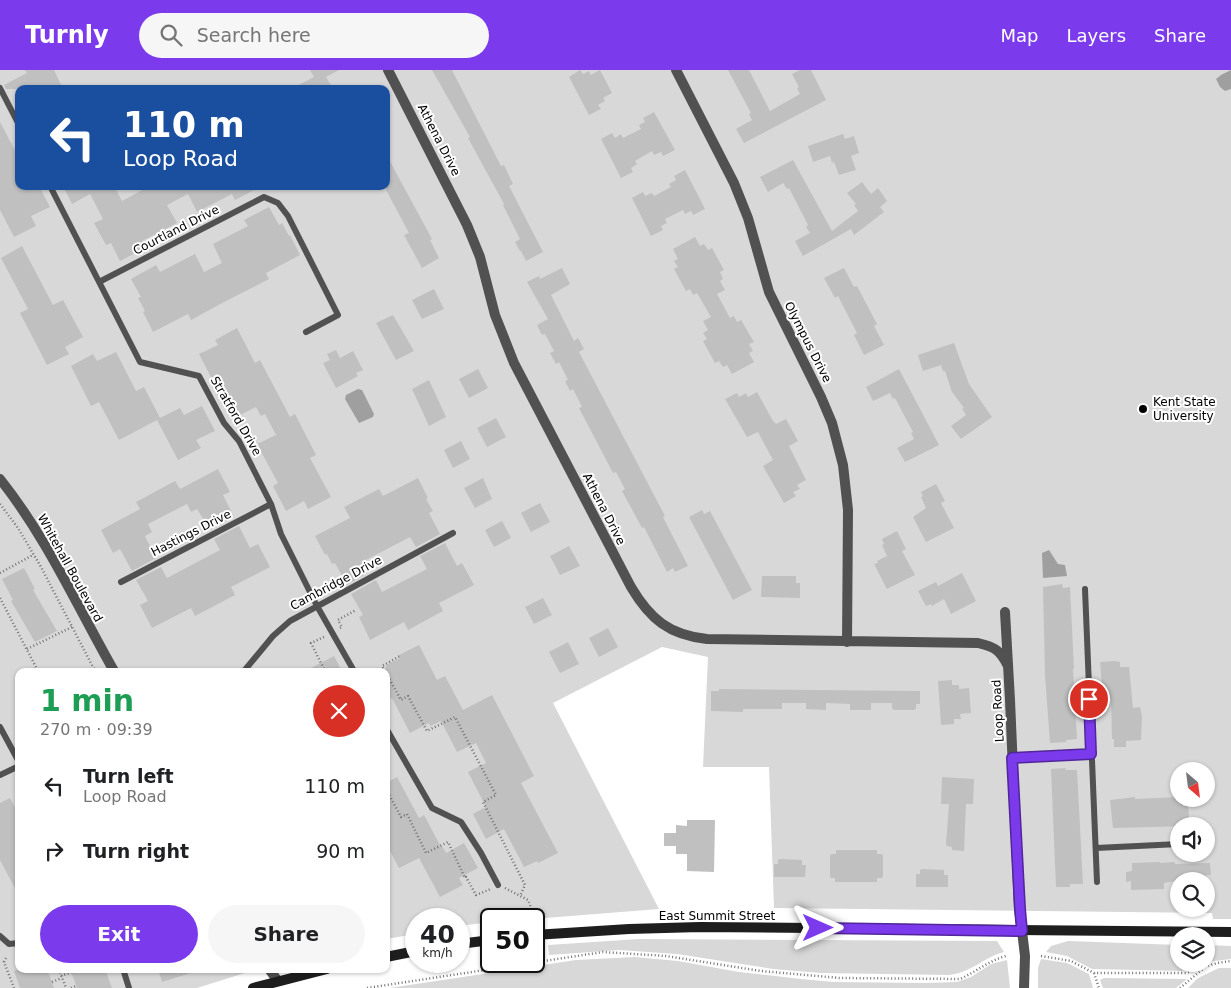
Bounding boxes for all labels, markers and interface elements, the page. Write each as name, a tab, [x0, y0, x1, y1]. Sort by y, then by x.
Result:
search box	[139, 13, 489, 58]
text: Turnly	[25, 21, 109, 49]
icon: search	[157, 21, 185, 49]
text: Search here	[197, 24, 311, 46]
text: Map	[1000, 25, 1038, 46]
text: Layers	[1066, 25, 1126, 46]
text: Share	[1154, 25, 1206, 46]
street label: Athena Drive	[415, 102, 463, 178]
icon: left	[40, 105, 105, 170]
text: 110 m	[123, 105, 245, 145]
text: Loop Road	[123, 146, 238, 171]
street label: Courtland Drive	[131, 202, 221, 258]
street label: Olympus Drive	[782, 299, 834, 385]
street label: Stratford Drive	[208, 374, 264, 458]
place label: Kent State University	[1153, 395, 1216, 423]
marker: Kent State University	[1137, 403, 1149, 415]
street label: Athena Drive	[580, 471, 628, 547]
street label: Hastings Drive	[149, 507, 233, 559]
street label: Whitehall Boulevard	[35, 512, 105, 624]
street label: Cambridge Drive	[288, 553, 384, 613]
pin	[1068, 678, 1110, 720]
street label: Loop Road	[989, 679, 1007, 743]
text: 1 min	[40, 683, 134, 718]
button: close	[313, 685, 365, 737]
icon: arrive	[1075, 685, 1103, 713]
text: 270 m · 09:39	[40, 720, 153, 739]
north arrow	[1170, 762, 1215, 808]
map controls	[1170, 762, 1215, 972]
text: Turn left	[83, 765, 174, 787]
icon: left	[40, 772, 68, 800]
text: 110 m	[304, 775, 365, 797]
text: Loop Road	[83, 787, 167, 806]
button: sound	[1170, 817, 1215, 862]
icon: right	[40, 837, 68, 865]
text: Turn right	[83, 840, 189, 862]
text: 90 m	[316, 840, 365, 862]
button: search	[1170, 872, 1215, 917]
position arrow	[791, 901, 843, 953]
button: Exit	[40, 905, 198, 963]
button: Share	[208, 905, 365, 963]
speed limit sign: 50	[480, 908, 545, 973]
street label: East Summit Street	[659, 909, 776, 923]
text: 40	[420, 920, 455, 949]
button: layers	[1170, 927, 1215, 972]
text: km/h	[422, 946, 453, 960]

